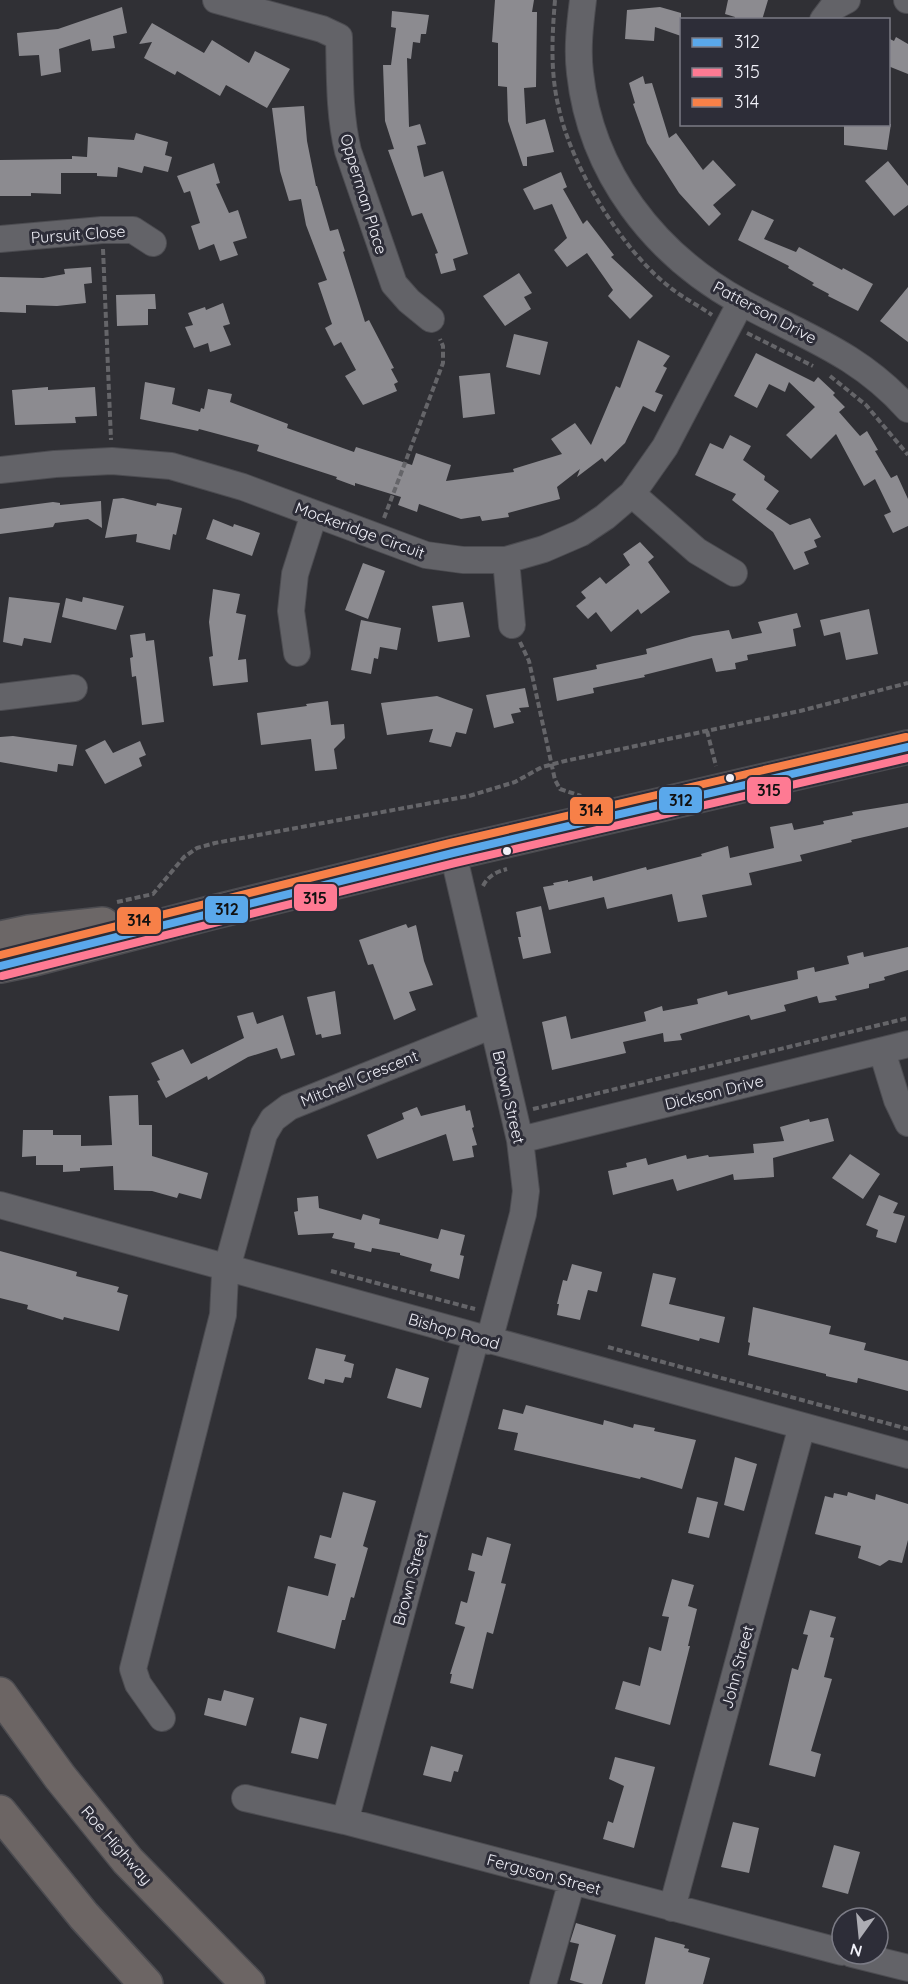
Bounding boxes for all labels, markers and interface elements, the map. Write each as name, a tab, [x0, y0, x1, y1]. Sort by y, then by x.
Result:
legend	[680, 18, 890, 126]
text: 312	[734, 30, 760, 53]
text: 315	[734, 60, 760, 83]
text: 314	[734, 90, 759, 113]
street label: Opperman Place	[336, 131, 392, 257]
street label: Pursuit Close	[30, 221, 126, 247]
street label: Patterson Drive	[710, 276, 820, 348]
street label: Mockeridge Circuit	[292, 497, 428, 563]
unlabelled marker	[724, 772, 736, 784]
line badge: 315	[746, 776, 792, 805]
text: 315	[757, 780, 781, 800]
line badge: 312	[658, 786, 703, 814]
text: 312	[669, 790, 693, 810]
line badge: 314	[569, 796, 614, 825]
text: 314	[579, 800, 604, 820]
unlabelled marker	[501, 845, 513, 857]
line badge: 315	[293, 883, 338, 912]
text: 315	[303, 888, 327, 908]
line badge: 312	[204, 895, 249, 924]
text: 312	[215, 899, 239, 919]
line badge: 314	[116, 906, 162, 935]
text: 314	[127, 910, 152, 930]
street label: Mitchell Crescent	[297, 1045, 421, 1111]
street label: Brown Street	[489, 1048, 529, 1146]
street label: Dickson Drive	[663, 1070, 765, 1114]
street label: Bishop Road	[406, 1308, 502, 1354]
street label: Brown Street	[388, 1530, 432, 1628]
street label: John Street	[716, 1623, 758, 1711]
street label: Roe Highway	[77, 1801, 157, 1889]
street label: Ferguson Street	[485, 1849, 603, 1899]
north arrow	[830, 1906, 890, 1966]
text: N	[848, 1939, 864, 1962]

